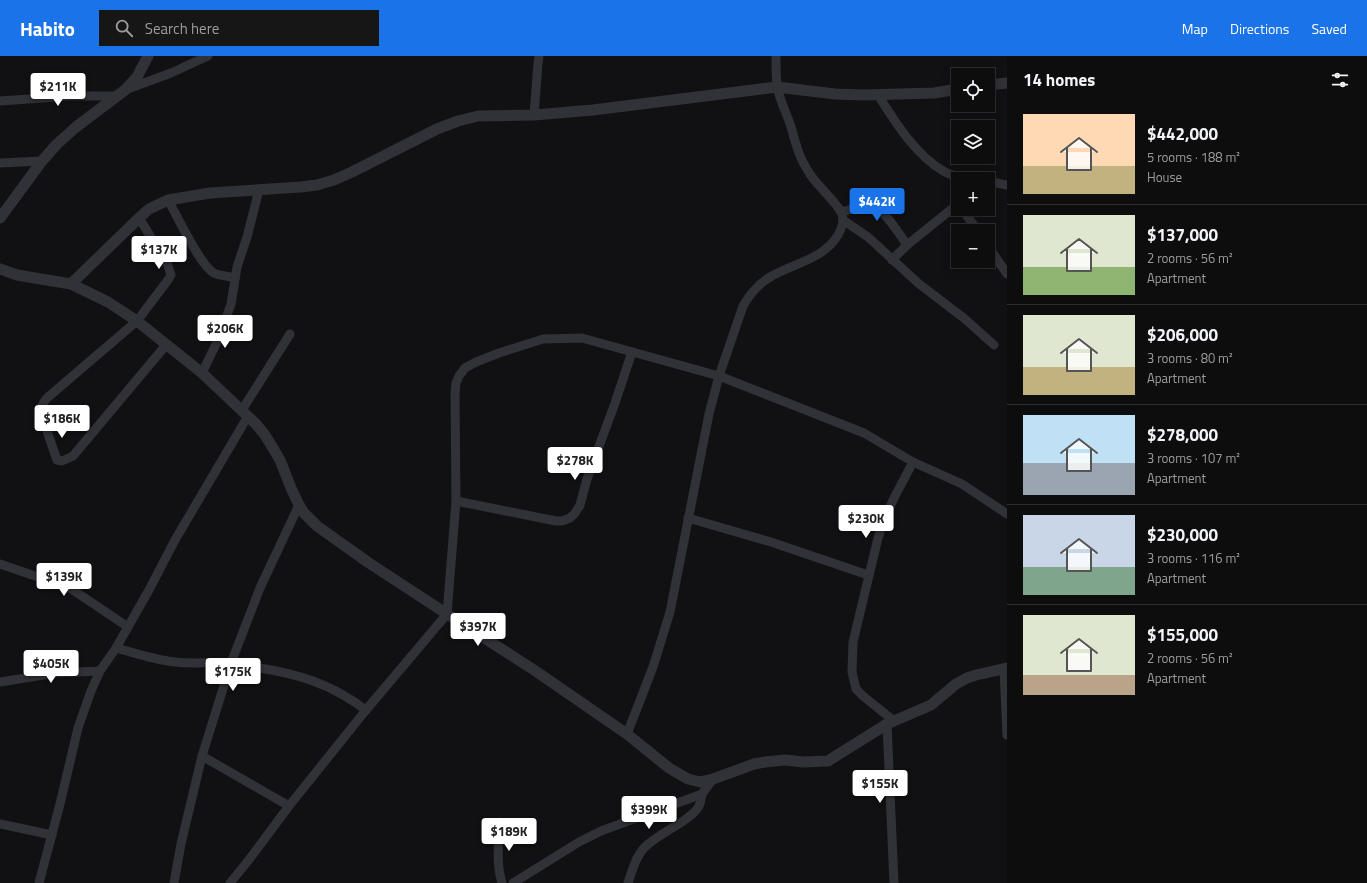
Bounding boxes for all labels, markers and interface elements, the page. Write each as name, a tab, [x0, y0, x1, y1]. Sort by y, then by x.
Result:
search box	[99, 10, 379, 46]
text: Habito	[20, 14, 75, 43]
icon: search	[113, 17, 135, 39]
text: Search here	[145, 17, 219, 40]
text: Map	[1182, 18, 1208, 39]
text: Directions	[1230, 18, 1289, 39]
text: Saved	[1311, 18, 1347, 39]
text: 14 homes	[1023, 67, 1095, 93]
map controls	[951, 68, 995, 268]
button: locate	[951, 68, 995, 112]
icon: filters	[1329, 69, 1351, 91]
pin: $211K	[30, 73, 86, 107]
text: $211K	[40, 76, 76, 96]
button: layers	[951, 120, 995, 164]
text: $442,000	[1147, 121, 1218, 147]
icon: home	[1055, 130, 1103, 178]
text: 5 rooms · 188 m²	[1147, 147, 1240, 167]
text: House	[1147, 167, 1182, 187]
button: +	[951, 172, 995, 216]
pin: $442K	[849, 188, 905, 222]
text: $442K	[859, 191, 895, 211]
text: $137,000	[1147, 222, 1218, 248]
button: −	[951, 224, 995, 268]
icon: home	[1055, 231, 1103, 279]
pin: $137K	[131, 236, 187, 270]
text: $137K	[141, 239, 177, 259]
text: 2 rooms · 56 m²	[1147, 248, 1233, 268]
text: Apartment	[1147, 268, 1206, 288]
pin: $206K	[197, 315, 253, 349]
text: $206K	[207, 318, 243, 338]
text: $206,000	[1147, 322, 1218, 348]
icon: home	[1055, 331, 1103, 379]
text: 3 rooms · 80 m²	[1147, 348, 1233, 368]
text: Apartment	[1147, 368, 1206, 388]
pin: $186K	[34, 405, 90, 439]
text: $186K	[44, 408, 80, 428]
text: $278,000	[1147, 422, 1218, 448]
icon: home	[1055, 431, 1103, 479]
pin: $278K	[547, 447, 603, 481]
text: 3 rooms · 107 m²	[1147, 448, 1240, 468]
text: $278K	[557, 450, 593, 470]
text: Apartment	[1147, 468, 1206, 488]
pin: $230K	[838, 505, 894, 539]
text: $230K	[848, 508, 884, 528]
text: $230,000	[1147, 522, 1218, 548]
icon: home	[1055, 531, 1103, 579]
text: 3 rooms · 116 m²	[1147, 548, 1240, 568]
pin: $139K	[36, 563, 92, 597]
text: $139K	[46, 566, 82, 586]
text: Apartment	[1147, 568, 1206, 588]
pin: $397K	[450, 613, 506, 647]
text: $397K	[460, 616, 496, 636]
text: $155,000	[1147, 622, 1218, 648]
icon: home	[1055, 631, 1103, 679]
text: 2 rooms · 56 m²	[1147, 648, 1233, 668]
pin: $405K	[23, 650, 79, 684]
text: $405K	[33, 653, 69, 673]
pin: $175K	[205, 658, 261, 692]
text: $175K	[215, 661, 251, 681]
text: Apartment	[1147, 668, 1206, 688]
pin: $155K	[852, 770, 908, 804]
text: $155K	[862, 773, 898, 793]
pin: $399K	[621, 796, 677, 830]
text: $399K	[631, 799, 667, 819]
pin: $189K	[481, 818, 537, 852]
text: $189K	[491, 821, 527, 841]

